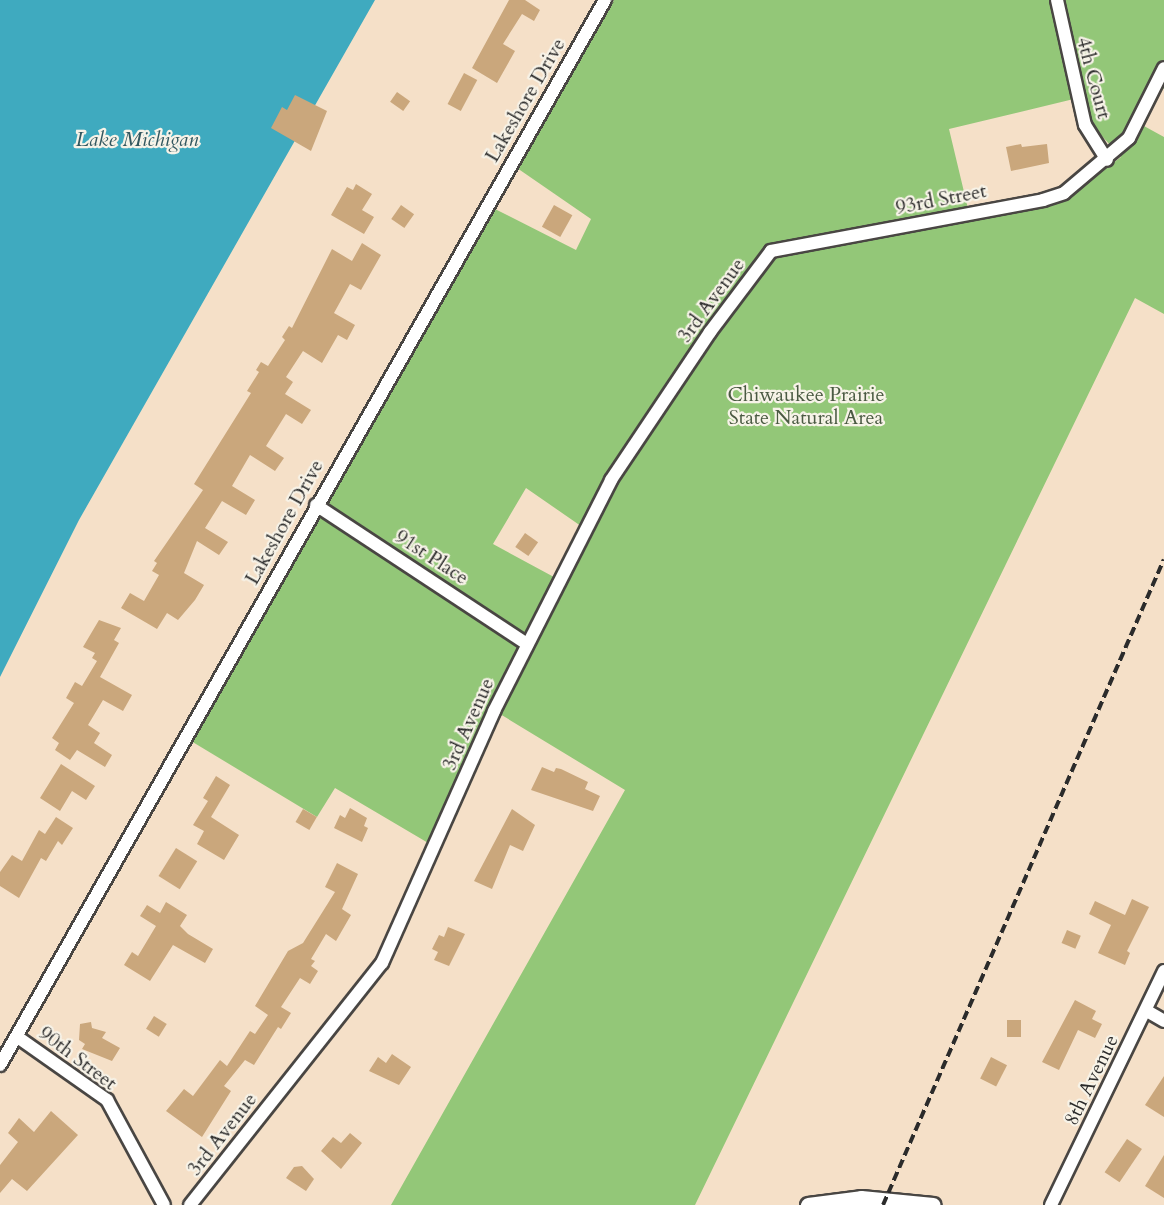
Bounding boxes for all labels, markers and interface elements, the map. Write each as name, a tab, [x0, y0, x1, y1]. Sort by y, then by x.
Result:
street label: Lakeshore Drive	[480, 34, 570, 166]
street label: 4th Court	[1072, 35, 1116, 121]
water label: Lake Michigan	[76, 127, 198, 153]
street label: 93rd Street	[894, 178, 988, 220]
street label: 3rd Avenue	[672, 253, 750, 347]
park label: Chiwaukee Prairie State Natural Area	[727, 382, 885, 429]
street label: Lakeshore Drive	[240, 455, 328, 589]
street label: 91st Place	[391, 524, 473, 590]
street label: 3rd Avenue	[437, 674, 499, 774]
street label: 90th Street	[34, 1021, 122, 1095]
street label: 8th Avenue	[1059, 1031, 1123, 1129]
street label: 3rd Avenue	[182, 1088, 262, 1180]

